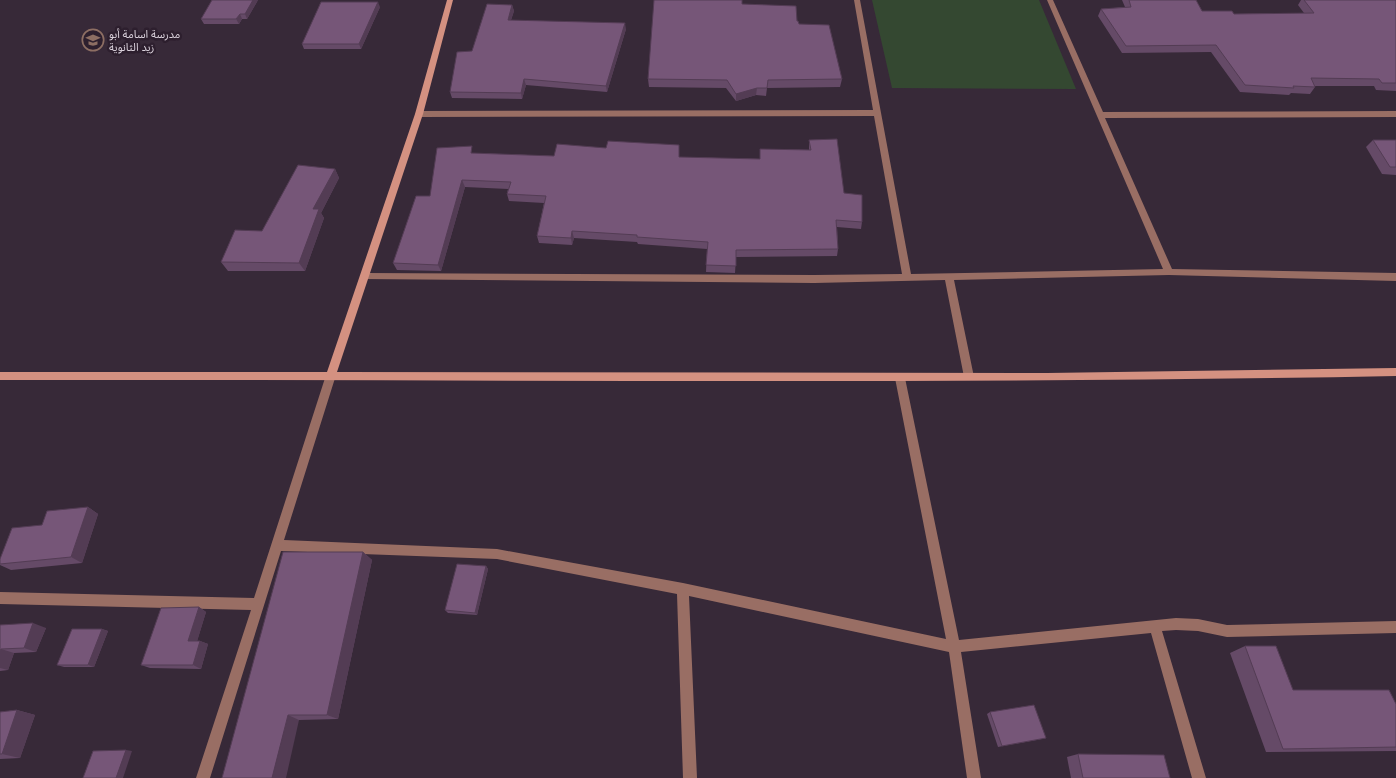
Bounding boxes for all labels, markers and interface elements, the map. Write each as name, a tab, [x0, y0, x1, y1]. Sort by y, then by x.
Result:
place label: مدرسة اسامة أبو زيد الثانوية	[109, 27, 181, 54]
school or university icon: مدرسة اسامة أبو زيد الثانوية	[81, 28, 105, 52]

